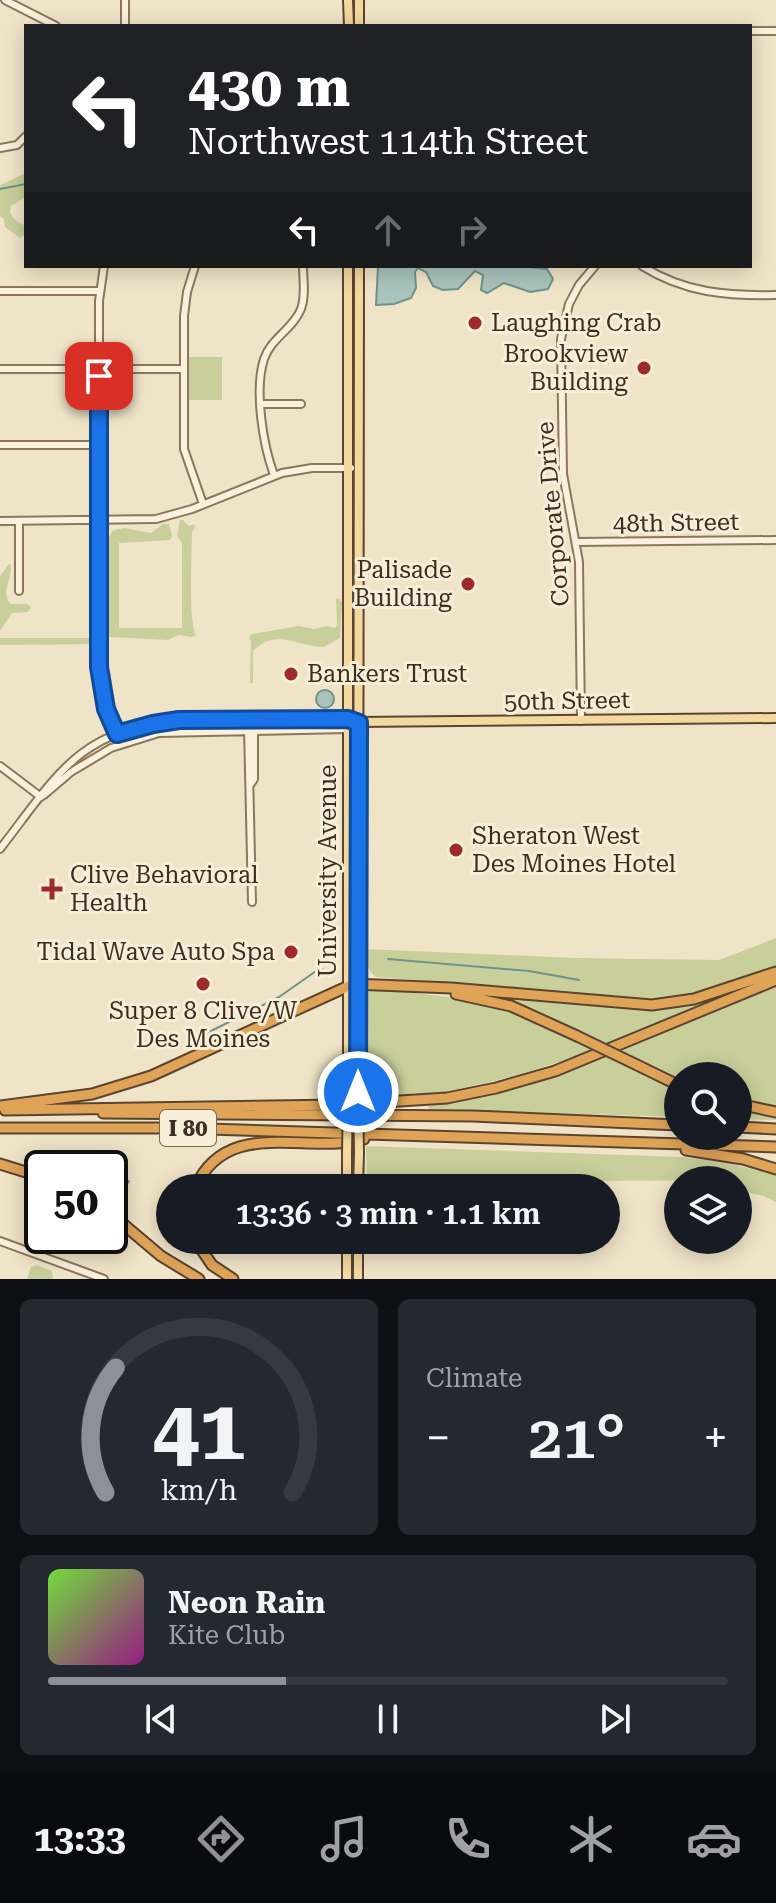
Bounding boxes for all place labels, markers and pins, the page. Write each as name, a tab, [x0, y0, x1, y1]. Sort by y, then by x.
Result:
place label: Laughing Crab	[491, 309, 661, 337]
marker: Laughing Crab	[466, 314, 484, 332]
place label: Brookview Building	[504, 340, 628, 396]
pin	[65, 342, 133, 410]
marker: Brookview Building	[635, 359, 653, 377]
place label: Palisade Building	[354, 556, 452, 612]
marker: Palisade Building	[459, 575, 477, 593]
place label: Bankers Trust	[307, 660, 467, 688]
marker: Bankers Trust	[282, 665, 300, 683]
place label: Sheraton West Des Moines Hotel	[472, 822, 676, 878]
marker: Sheraton West Des Moines Hotel	[447, 841, 465, 859]
place label: Clive Behavioral Health	[70, 861, 258, 917]
marker: Clive Behavioral Health	[41, 878, 63, 900]
place label: Tidal Wave Auto Spa	[37, 938, 275, 966]
marker: Tidal Wave Auto Spa	[282, 943, 300, 961]
marker: Super 8 Clive/W Des Moines	[194, 975, 212, 993]
place label: Super 8 Clive/W Des Moines	[109, 997, 298, 1053]

